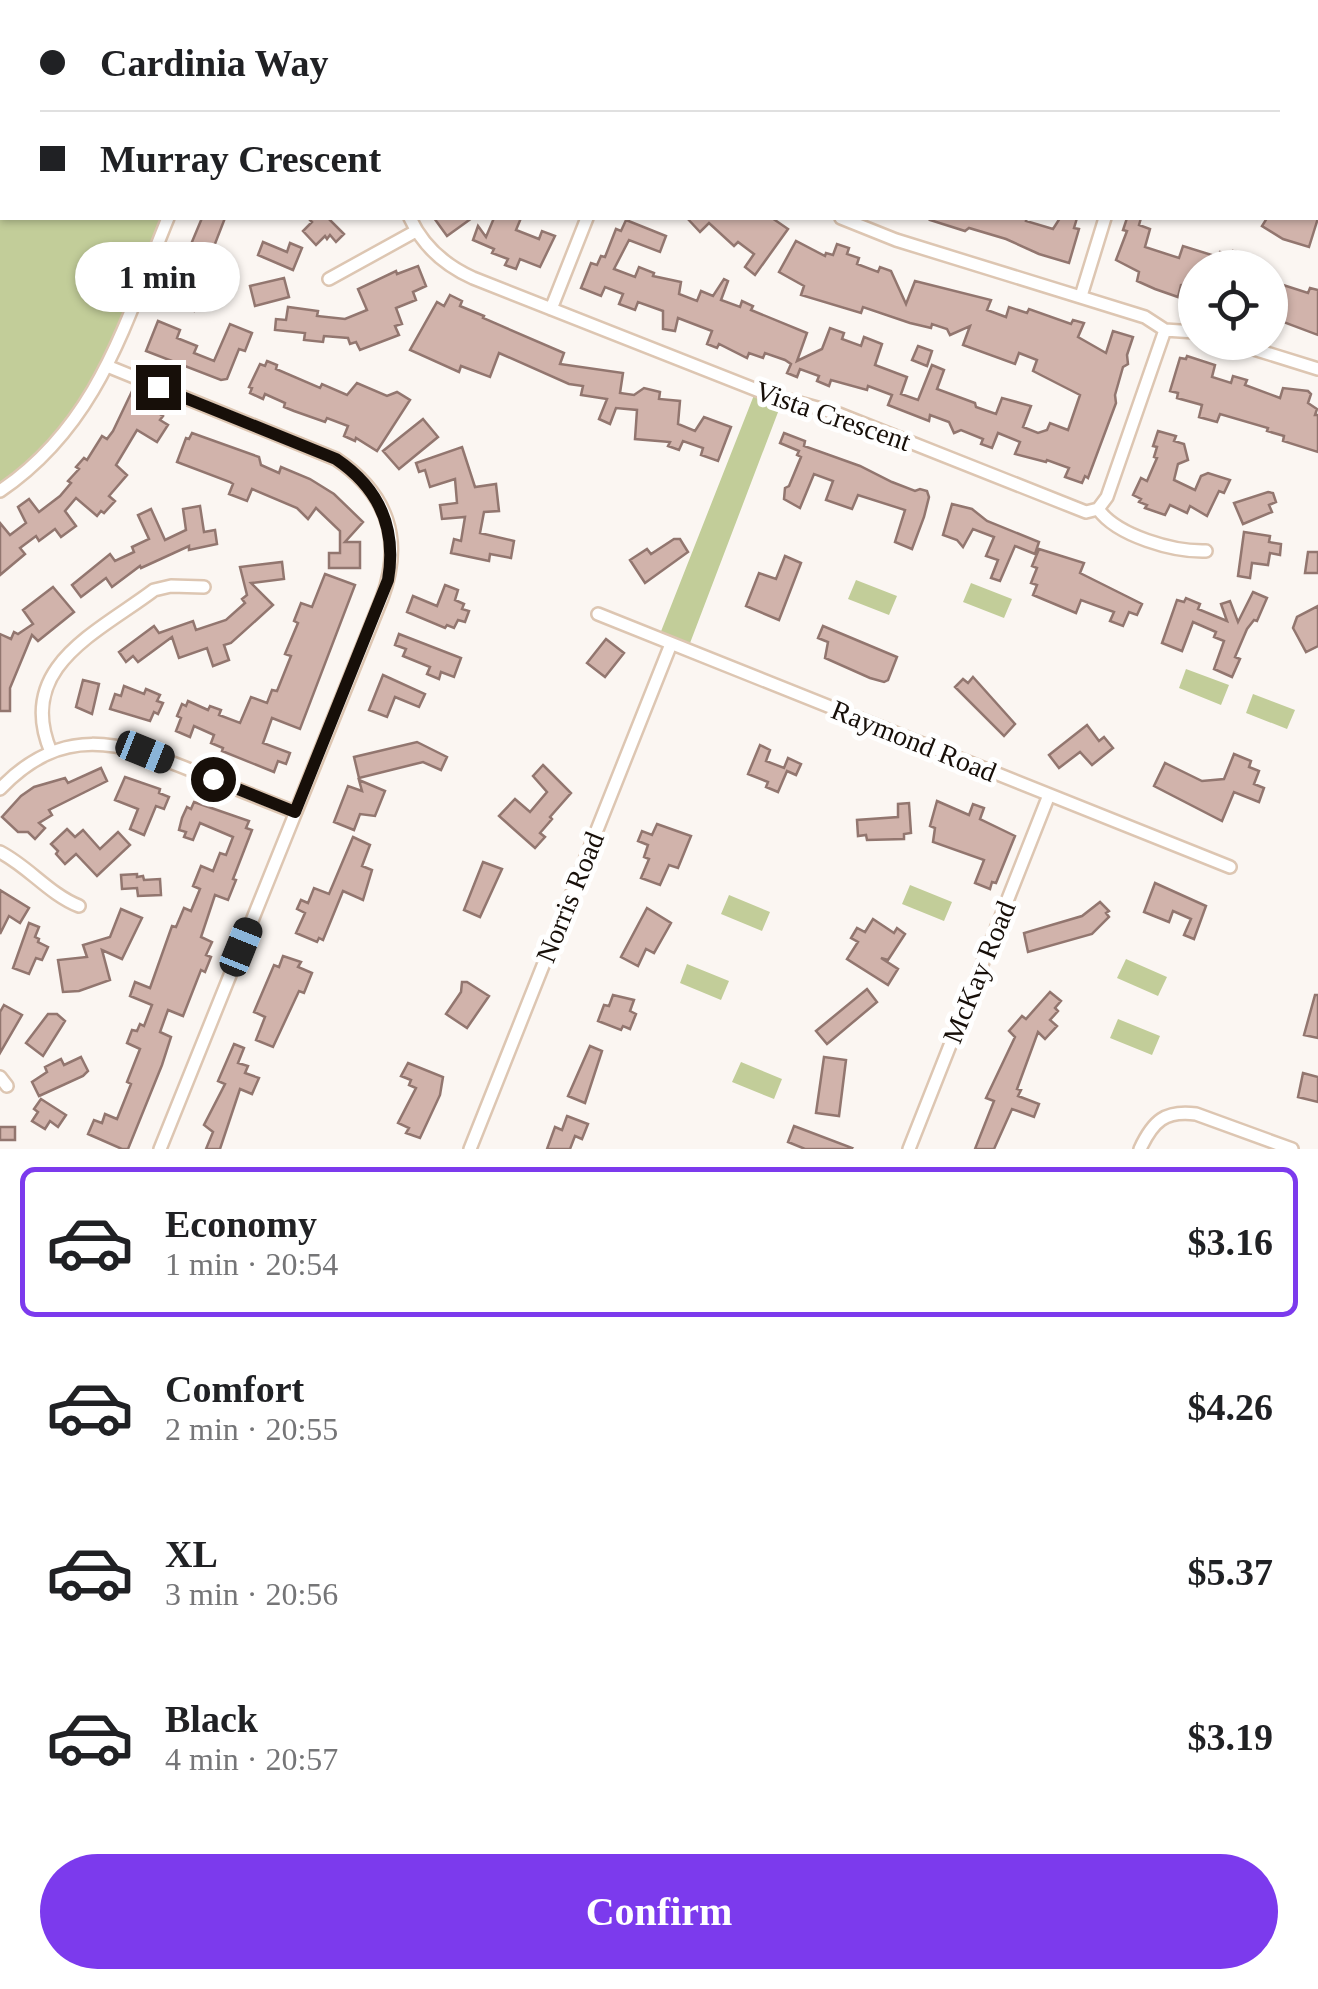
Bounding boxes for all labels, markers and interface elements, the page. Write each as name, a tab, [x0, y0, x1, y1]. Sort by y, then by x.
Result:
text: Cardinia Way	[100, 42, 328, 84]
text: Murray Crescent	[100, 138, 381, 180]
callout: 1 min	[76, 242, 240, 312]
map controls	[1178, 250, 1288, 360]
button: locate	[1178, 250, 1288, 360]
text: 1 min	[119, 259, 196, 295]
route end	[136, 365, 181, 410]
street label: Vista Crescent	[751, 375, 915, 457]
street label: Raymond Road	[827, 694, 1001, 788]
car	[112, 727, 178, 777]
route start	[191, 757, 236, 802]
street label: Norris Road	[530, 827, 610, 967]
street label: McKay Road	[937, 897, 1021, 1047]
car	[216, 914, 266, 980]
icon: car	[45, 1197, 135, 1287]
text: Economy	[165, 1203, 317, 1245]
text: $3.16	[1188, 1221, 1273, 1263]
text: 1 min · 20:54	[165, 1246, 338, 1282]
icon: car	[45, 1362, 135, 1452]
text: Comfort	[165, 1368, 304, 1410]
text: $4.26	[1188, 1386, 1273, 1428]
text: 2 min · 20:55	[165, 1411, 338, 1447]
icon: car	[45, 1527, 135, 1617]
text: XL	[165, 1533, 218, 1575]
text: $5.37	[1188, 1551, 1273, 1593]
text: 3 min · 20:56	[165, 1576, 338, 1612]
icon: car	[45, 1692, 135, 1782]
text: Black	[165, 1698, 258, 1740]
text: $3.19	[1188, 1716, 1273, 1758]
text: 4 min · 20:57	[165, 1741, 338, 1777]
button: Confirm	[40, 1854, 1278, 1969]

